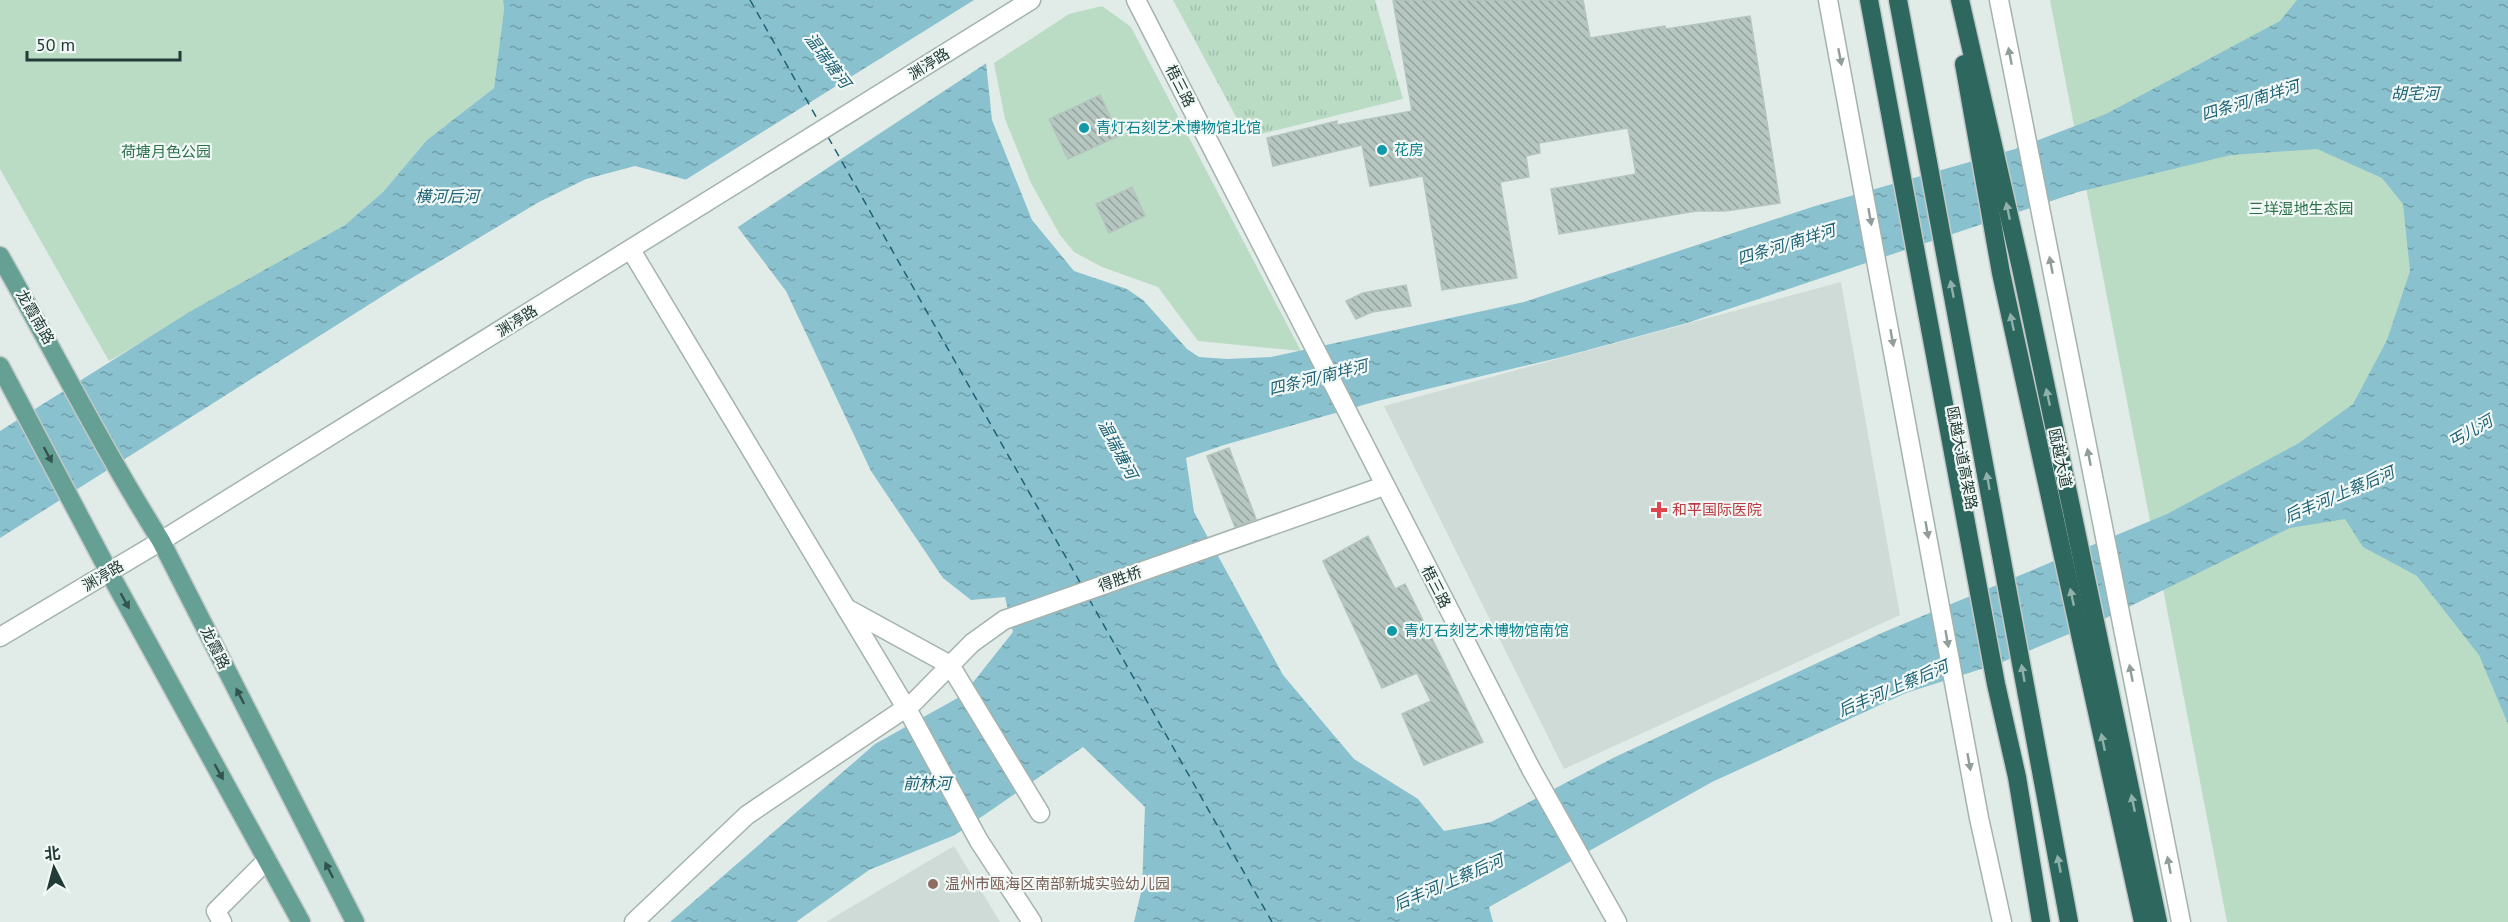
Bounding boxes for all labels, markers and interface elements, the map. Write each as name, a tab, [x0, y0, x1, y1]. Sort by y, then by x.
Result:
scale bar	[27, 24, 180, 62]
water label: 温瑞塘河	[801, 28, 857, 94]
text: 50 m	[36, 33, 75, 56]
street label: 渊渟路	[905, 44, 953, 84]
one-way arrow	[2005, 47, 2014, 66]
one-way arrow	[1836, 48, 1845, 67]
street label: 梧三路	[1162, 61, 1199, 110]
water label: 四条河/南垟河	[2199, 75, 2304, 124]
water label: 胡宅河	[2391, 83, 2442, 103]
place label: 青灯石刻艺术博物馆北馆	[1096, 118, 1261, 137]
marker: 青灯石刻艺术博物馆北馆	[1077, 121, 1091, 135]
place label: 花房	[1394, 140, 1424, 159]
park label: 荷塘月色公园	[121, 142, 211, 161]
marker: 花房	[1375, 143, 1389, 157]
water label: 横河后河	[415, 186, 482, 206]
park label: 三垟湿地生态园	[2248, 199, 2354, 218]
one-way arrow	[2003, 201, 2012, 220]
one-way arrow	[1866, 208, 1875, 227]
water label: 四条河/南垟河	[1735, 219, 1840, 268]
one-way arrow	[2046, 256, 2055, 275]
one-way arrow	[1948, 280, 1957, 299]
street label: 龙霞南路	[12, 286, 59, 347]
street label: 渊渟路	[493, 301, 541, 341]
one-way arrow	[2006, 313, 2016, 331]
one-way arrow	[1888, 329, 1897, 348]
water label: 四条河/南垟河	[1266, 354, 1373, 399]
one-way arrow	[2043, 388, 2052, 407]
street label: 瓯越大道高架路	[1943, 405, 1982, 511]
water label: 丐儿河	[2444, 409, 2498, 452]
water label: 温瑞塘河	[1094, 416, 1143, 485]
street label: 瓯越大道	[2045, 427, 2076, 489]
one-way arrow	[43, 447, 53, 464]
one-way arrow	[2084, 447, 2093, 466]
water label: 后丰河/上蔡后河	[2281, 461, 2400, 526]
one-way arrow	[1983, 471, 1992, 490]
place label: 和平国际医院	[1672, 500, 1762, 519]
marker: 和平国际医院	[1650, 501, 1668, 519]
one-way arrow	[1923, 521, 1932, 540]
street label: 渊渟路	[79, 556, 127, 595]
street label: 得胜桥	[1095, 562, 1144, 595]
street label: 梧三路	[1418, 562, 1455, 611]
one-way arrow	[2066, 588, 2076, 606]
one-way arrow	[120, 593, 130, 610]
place label: 青灯石刻艺术博物馆南馆	[1404, 621, 1569, 640]
street label: 龙霞路	[197, 623, 234, 672]
marker: 青灯石刻艺术博物馆南馆	[1385, 624, 1399, 638]
one-way arrow	[1942, 630, 1951, 649]
water label: 后丰河/上蔡后河	[1835, 655, 1954, 720]
one-way arrow	[2018, 663, 2027, 682]
one-way arrow	[2126, 664, 2135, 683]
one-way arrow	[235, 688, 245, 705]
one-way arrow	[2098, 733, 2108, 751]
one-way arrow	[1965, 753, 1974, 772]
one-way arrow	[214, 764, 224, 781]
water label: 前林河	[903, 773, 954, 793]
one-way arrow	[2128, 793, 2137, 812]
north arrow	[24, 838, 84, 898]
text: 北	[43, 842, 61, 864]
water label: 后丰河/上蔡后河	[1390, 849, 1509, 914]
one-way arrow	[2054, 855, 2063, 874]
one-way arrow	[2164, 855, 2173, 874]
one-way arrow	[324, 861, 334, 878]
place label: 温州市瓯海区南部新城实验幼儿园	[945, 874, 1170, 893]
marker: 温州市瓯海区南部新城实验幼儿园	[926, 877, 940, 891]

